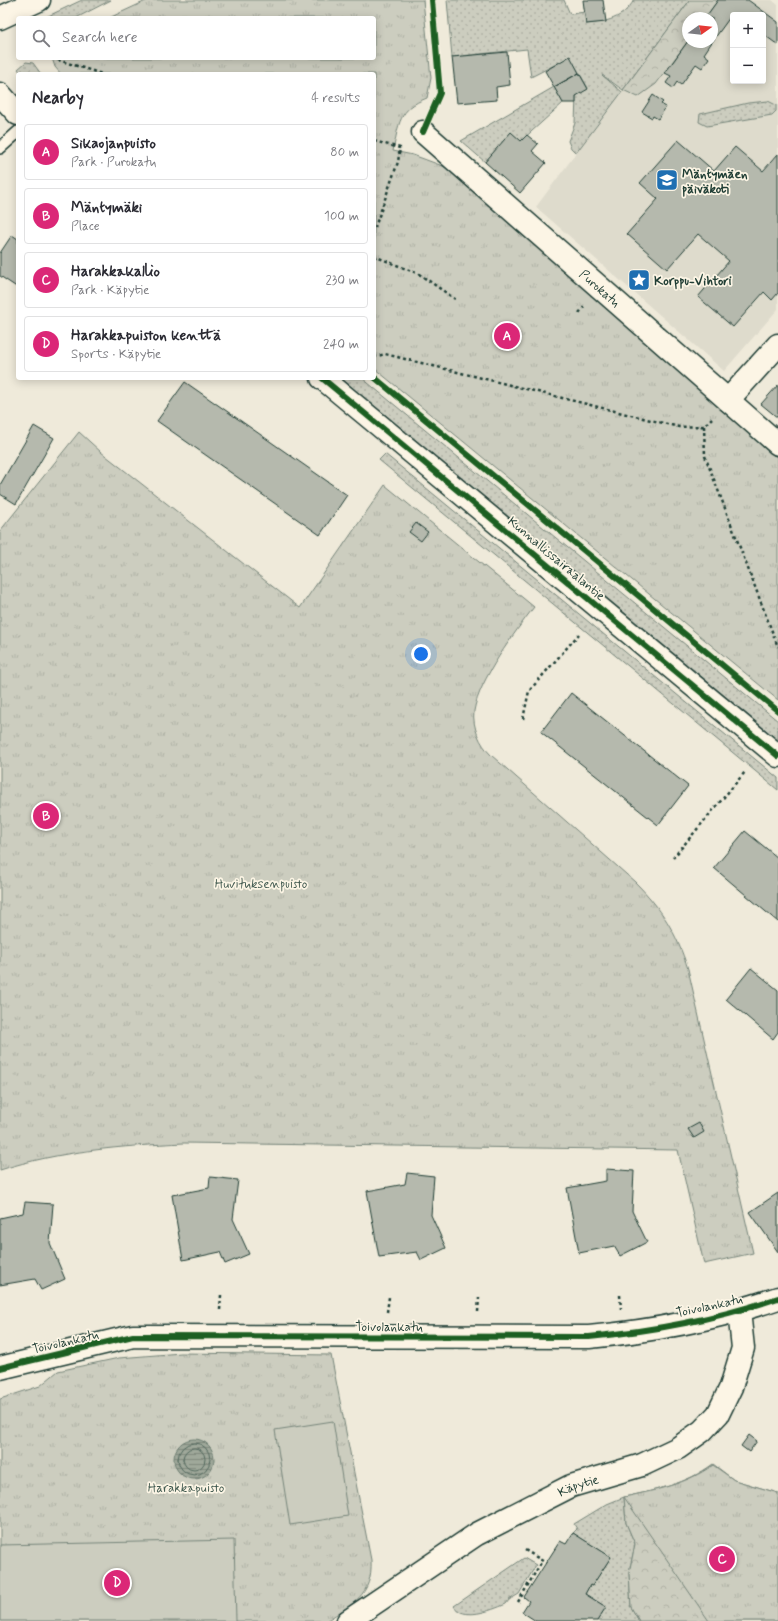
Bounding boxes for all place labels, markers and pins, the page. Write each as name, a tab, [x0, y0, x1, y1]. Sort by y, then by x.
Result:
place label: Mäntymäen päiväkoti	[682, 166, 748, 198]
school or university icon: Mäntymäen päiväkoti	[654, 167, 680, 193]
place icon: Korppu-Vihtori	[626, 267, 652, 293]
place label: Korppu-Vihtori	[654, 273, 731, 290]
pin: A	[494, 321, 520, 351]
pin: B	[33, 801, 59, 831]
pin: C	[709, 1544, 735, 1574]
pin: D	[104, 1568, 130, 1598]

